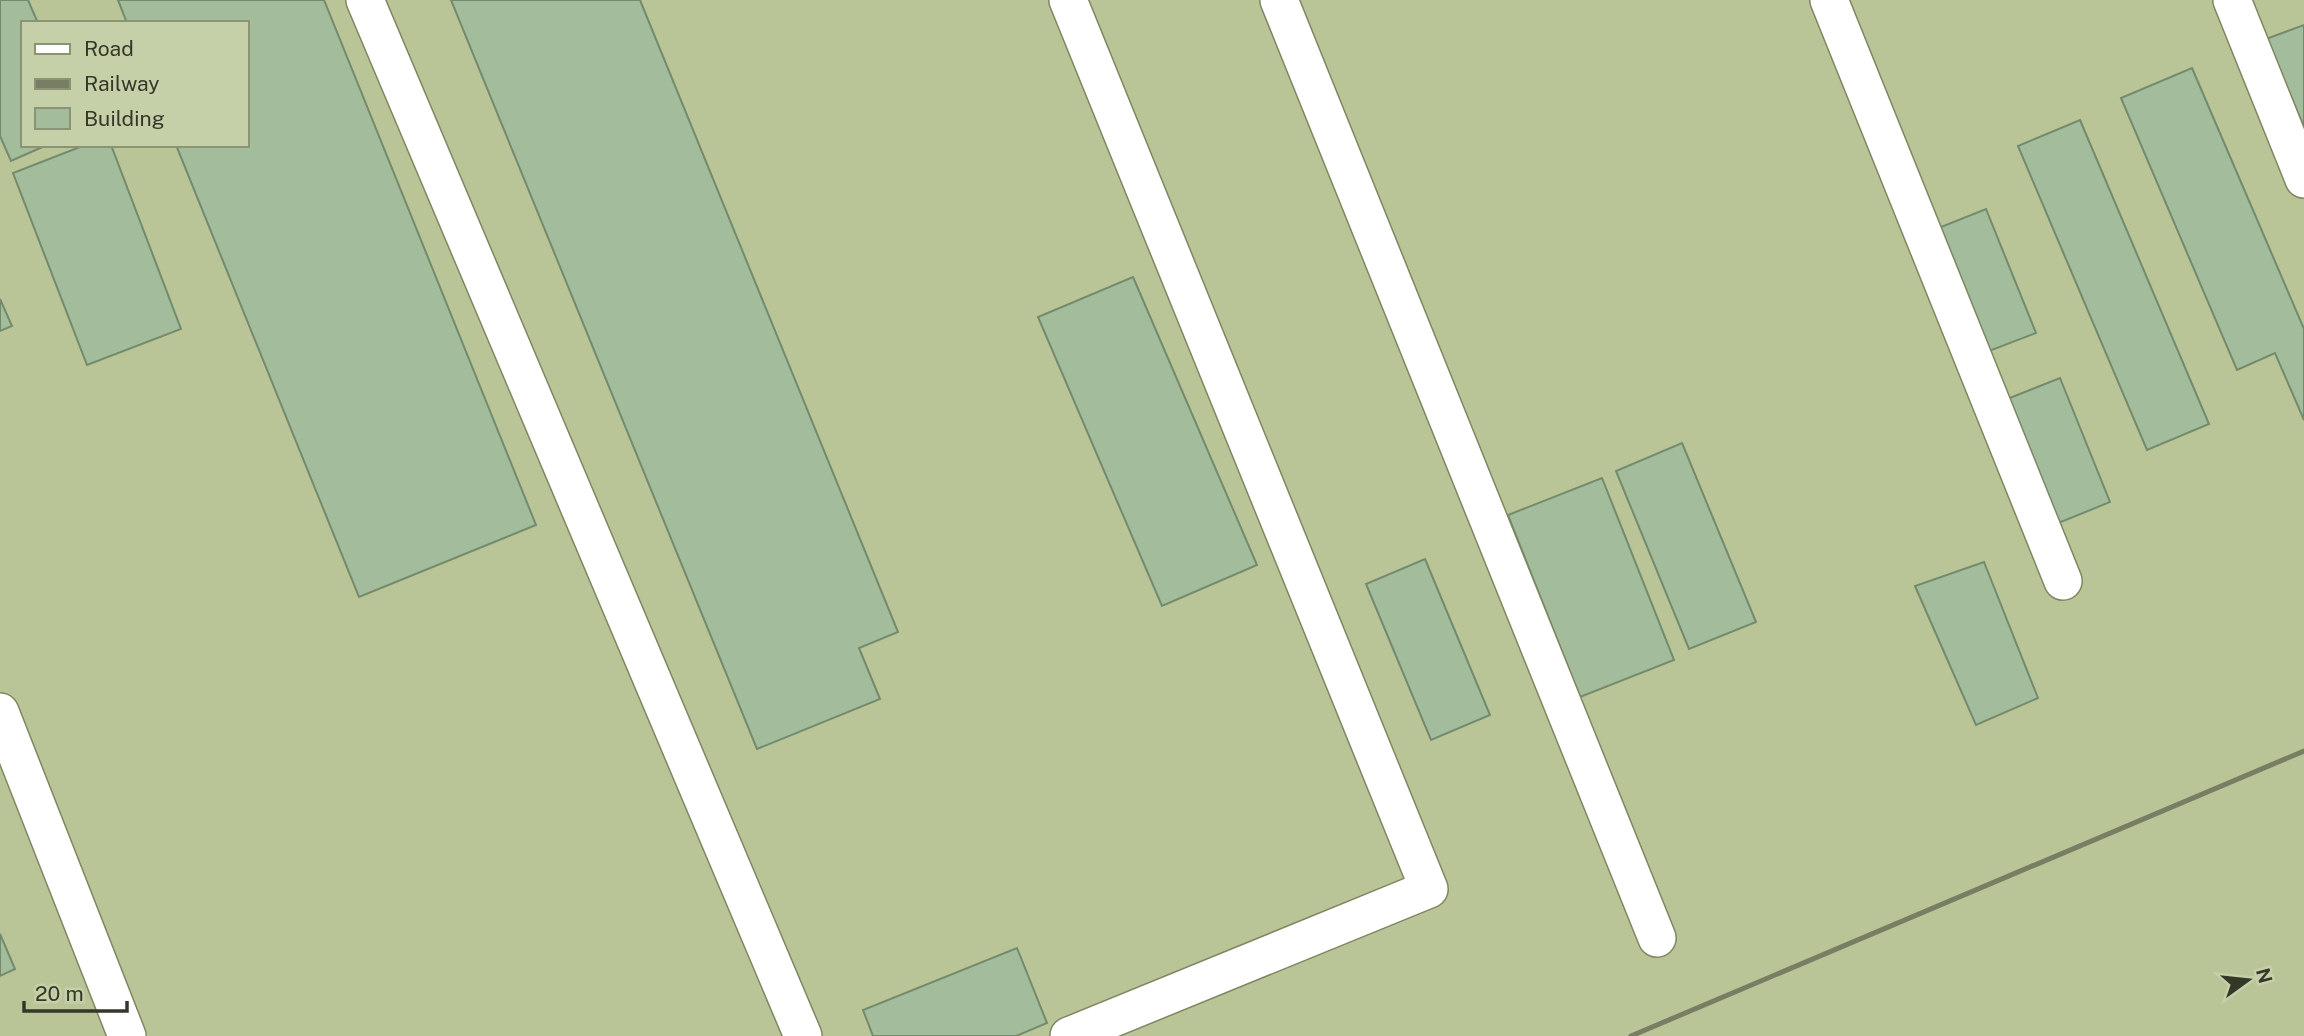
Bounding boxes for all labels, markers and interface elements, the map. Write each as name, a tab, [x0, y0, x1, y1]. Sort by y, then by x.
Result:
legend	[21, 21, 248, 147]
text: Road	[84, 36, 134, 61]
text: Railway	[84, 71, 160, 96]
text: Building	[84, 106, 165, 131]
north arrow	[2213, 945, 2283, 1015]
text: N	[2252, 966, 2277, 986]
scale bar	[24, 970, 128, 1014]
text: 20 m	[35, 981, 84, 1006]

